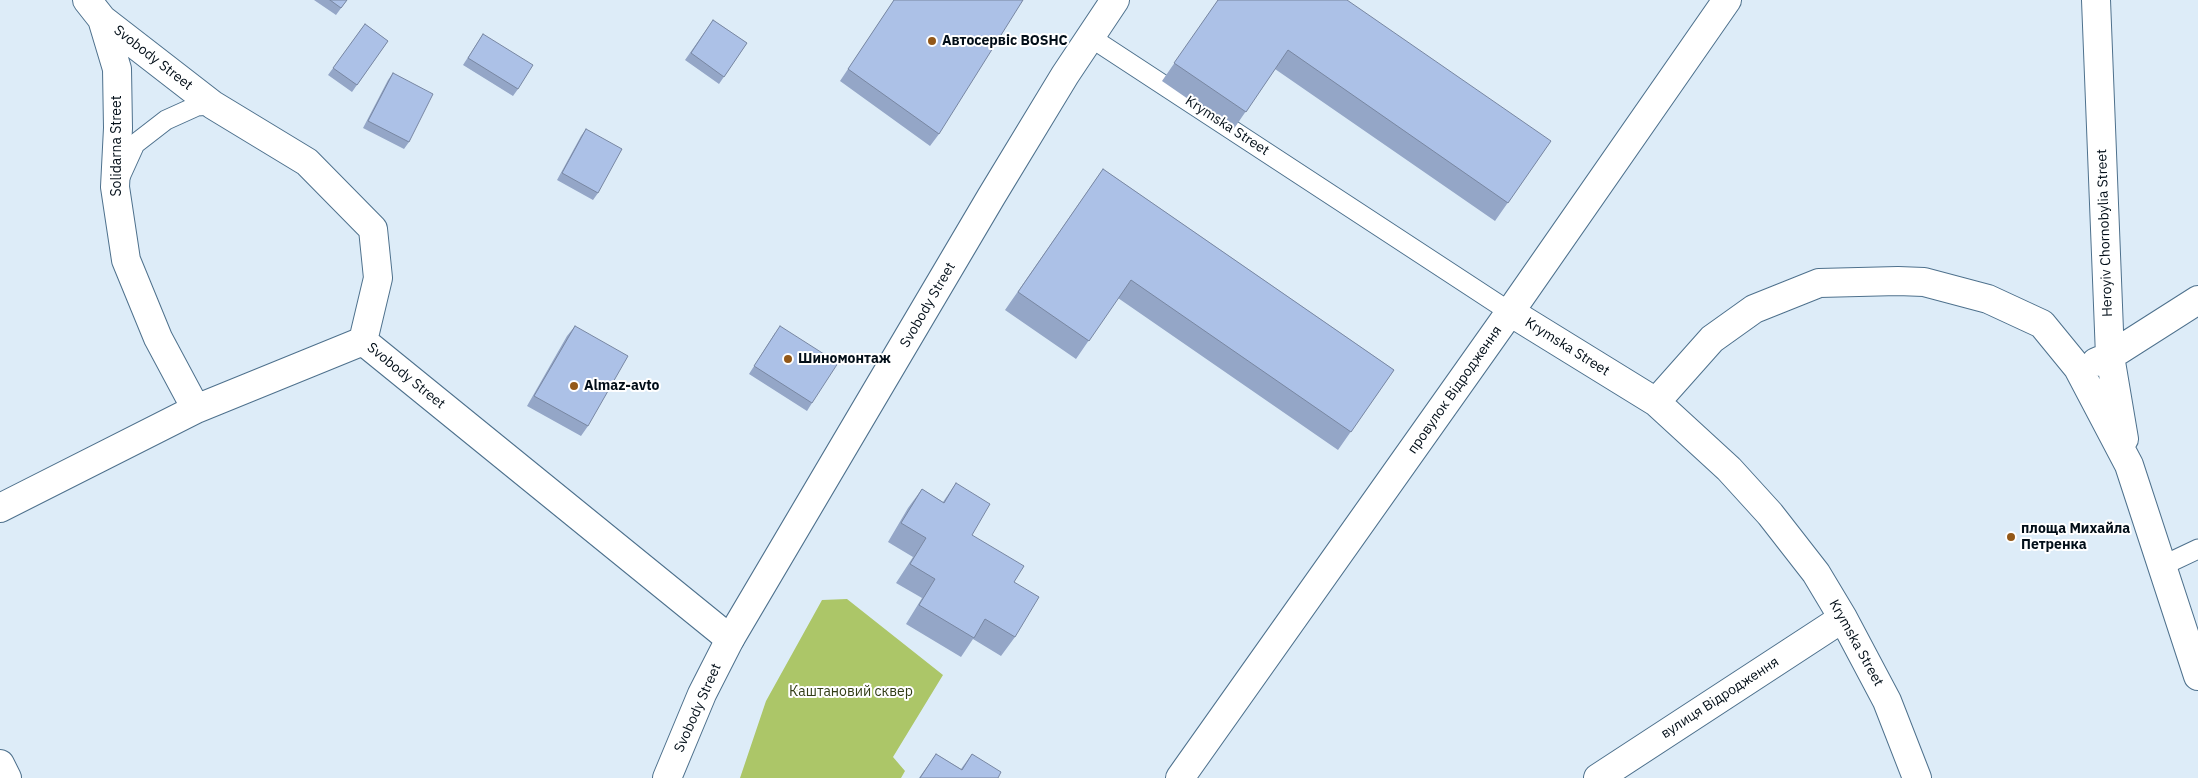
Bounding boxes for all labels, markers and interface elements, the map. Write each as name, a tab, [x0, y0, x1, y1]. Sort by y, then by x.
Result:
street label: Svobody Street	[110, 22, 196, 94]
place label: Автосервіс BOSHC	[942, 33, 1068, 49]
marker: Автосервіс BOSHC	[926, 35, 938, 47]
street label: Krymska Street	[1182, 93, 1272, 159]
street label: Solidarna Street	[109, 95, 125, 197]
street label: Heroyiv Chornobylia Street	[2094, 149, 2116, 317]
street label: Svobody Street	[897, 259, 959, 351]
street label: Krymska Street	[1522, 314, 1612, 380]
street label: провулок Відродження	[1404, 323, 1506, 457]
street label: Svobody Street	[364, 339, 448, 413]
place label: Шиномонтаж	[798, 351, 891, 367]
marker: Шиномонтаж	[782, 353, 794, 365]
place label: Almaz-avto	[584, 378, 659, 394]
marker: Almaz-avto	[568, 380, 580, 392]
place label: площа Михайла Петренка	[2021, 521, 2130, 554]
marker: площа Михайла Петренка	[2005, 531, 2017, 543]
street label: Krymska Street	[1825, 597, 1887, 689]
street label: вулиця Відродження	[1658, 654, 1782, 742]
street label: Svobody Street	[671, 661, 725, 755]
park label: Каштановий сквер	[789, 684, 913, 700]

